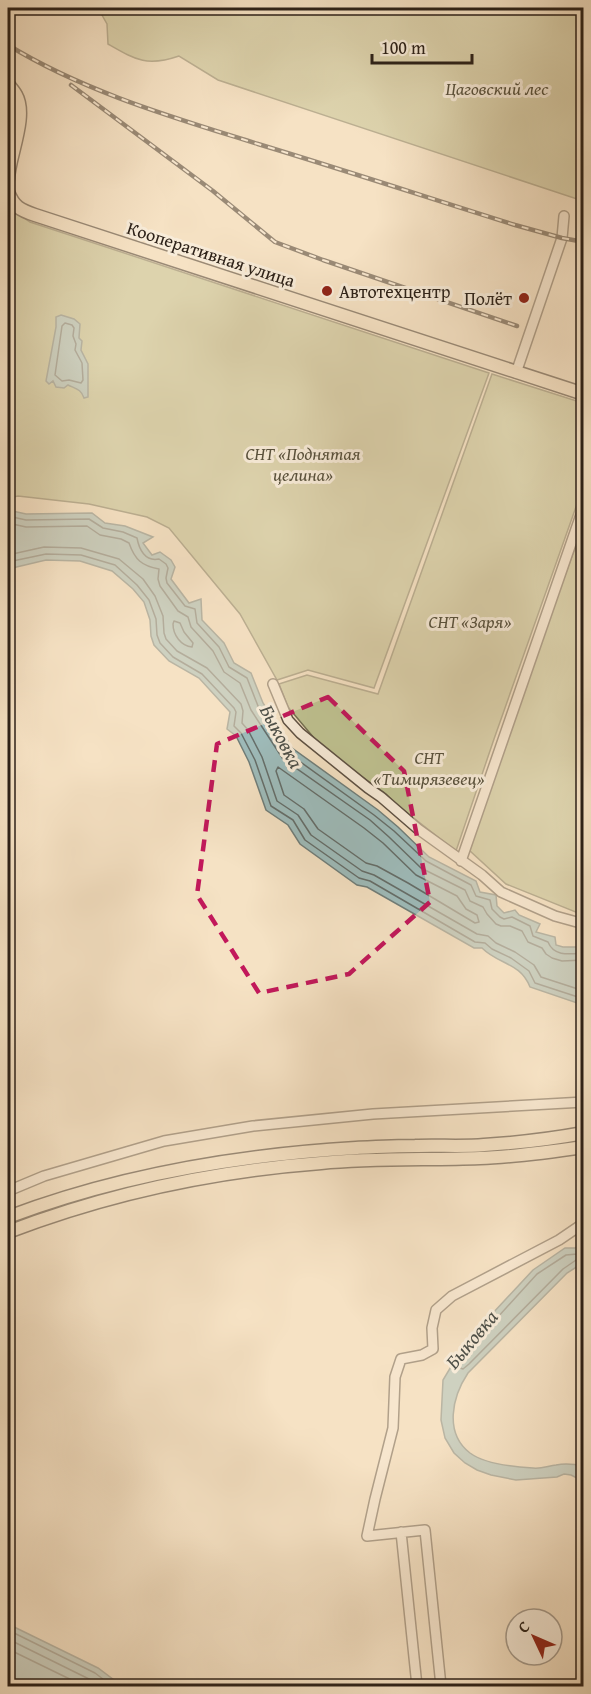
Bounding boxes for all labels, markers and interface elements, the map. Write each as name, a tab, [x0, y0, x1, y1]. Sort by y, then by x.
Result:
scale bar	[372, 27, 472, 65]
text: 100 m	[381, 34, 426, 61]
park label: Цаговский лес	[446, 75, 549, 102]
street label: Кооперативная улица	[124, 214, 299, 294]
place label: Автотехцентр	[339, 278, 451, 305]
marker: Автотехцентр	[320, 284, 334, 298]
place label: Полёт	[464, 285, 512, 312]
marker: Полёт	[517, 291, 531, 305]
park label: СНТ «Поднятая целина»	[245, 440, 361, 488]
park label: СНТ «Заря»	[429, 608, 511, 635]
water label: Быковка	[253, 699, 311, 774]
park label: СНТ «Тимирязевец»	[373, 744, 485, 792]
water label: Быковка	[438, 1303, 505, 1375]
north arrow	[504, 1607, 564, 1667]
text: С	[511, 1615, 535, 1638]

